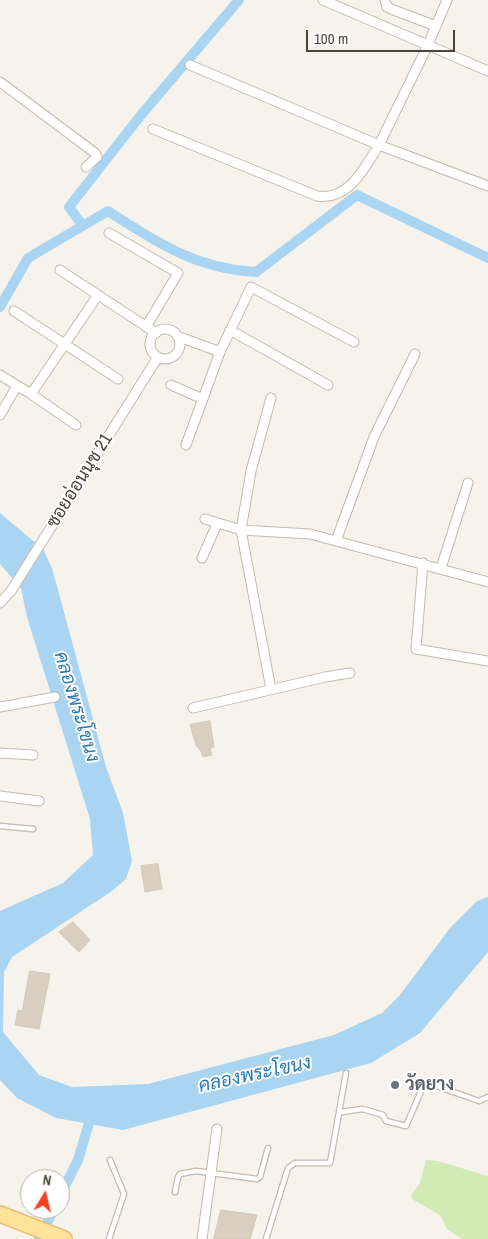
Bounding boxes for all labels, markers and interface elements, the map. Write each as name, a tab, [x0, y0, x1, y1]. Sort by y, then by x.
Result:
scale bar	[308, 20, 457, 52]
text: 100 m	[314, 28, 348, 49]
street label: ซอยอ่อนนุช 21	[42, 430, 118, 532]
water label: คลองพระโขนง	[48, 649, 104, 765]
water label: คลองพระโขนง	[197, 1052, 313, 1098]
place label: วัดยาง	[405, 1074, 454, 1096]
marker: วัดยาง	[389, 1079, 401, 1091]
north arrow	[20, 1169, 70, 1219]
text: N	[42, 1171, 53, 1190]

